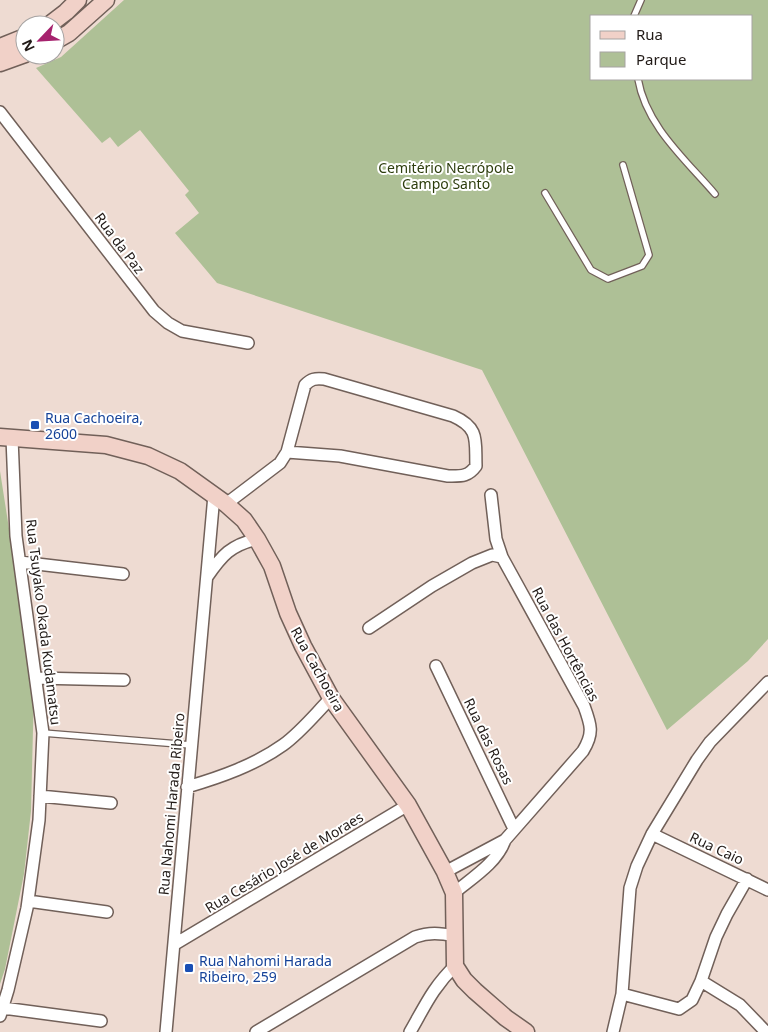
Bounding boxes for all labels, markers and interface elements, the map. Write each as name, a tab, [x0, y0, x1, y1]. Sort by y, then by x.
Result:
north arrow	[15, 15, 65, 65]
legend	[590, 15, 753, 80]
text: Rua	[636, 24, 663, 44]
text: N	[17, 37, 39, 55]
text: Parque	[636, 49, 686, 69]
park label: Cemitério Necrópole Campo Santo	[378, 158, 514, 193]
street label: Rua da Paz	[91, 209, 149, 278]
place label: Rua Cachoeira, 2600	[45, 408, 143, 443]
marker: Rua Cachoeira, 2600	[29, 419, 41, 431]
street label: Rua Tsuyako Okada Kudamatsu	[22, 518, 66, 726]
street label: Rua das Hortências	[528, 584, 604, 705]
street label: Rua Cachoeira	[287, 623, 349, 715]
street label: Rua das Rosas	[460, 695, 518, 788]
street label: Rua Nahomi Harada Ribeiro	[154, 712, 188, 896]
street label: Rua Cesário José de Moraes	[201, 807, 367, 917]
street label: Rua Caio	[687, 827, 747, 869]
place label: Rua Nahomi Harada Ribeiro, 259	[199, 951, 332, 986]
marker: Rua Nahomi Harada Ribeiro, 259	[183, 962, 195, 974]

